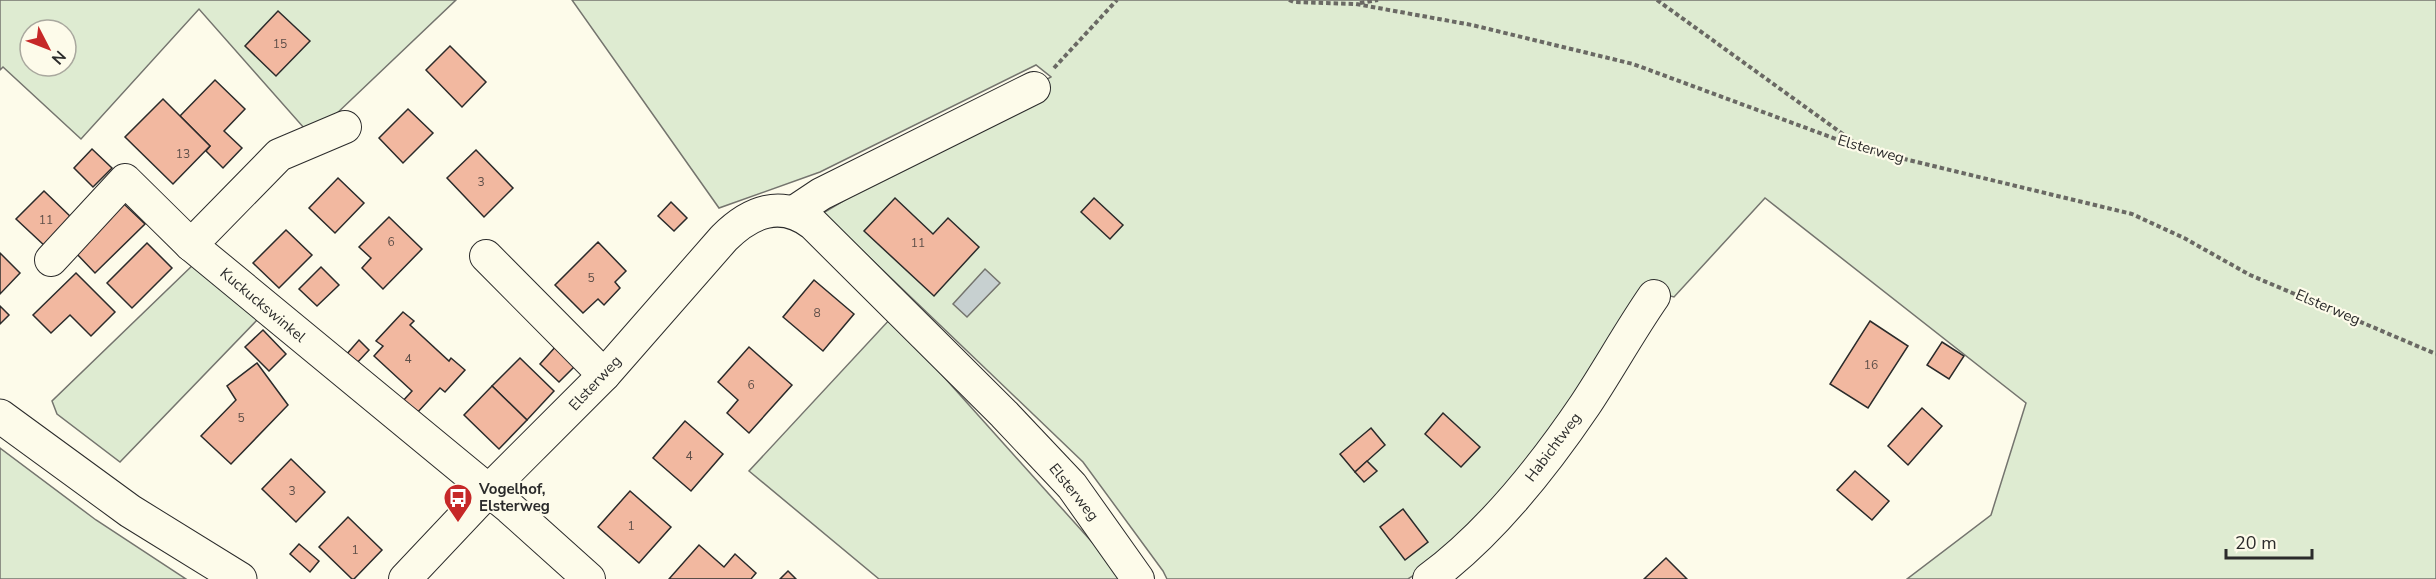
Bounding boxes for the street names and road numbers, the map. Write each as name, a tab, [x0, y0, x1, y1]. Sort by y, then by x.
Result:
street label: Elsterweg	[1835, 130, 1907, 168]
street label: Kuckuckswinkel	[216, 263, 311, 347]
street label: Elsterweg	[2293, 284, 2363, 330]
street label: Elsterweg	[564, 351, 626, 415]
street label: Habichtweg	[1520, 408, 1586, 486]
street label: Elsterweg	[1045, 459, 1103, 525]

